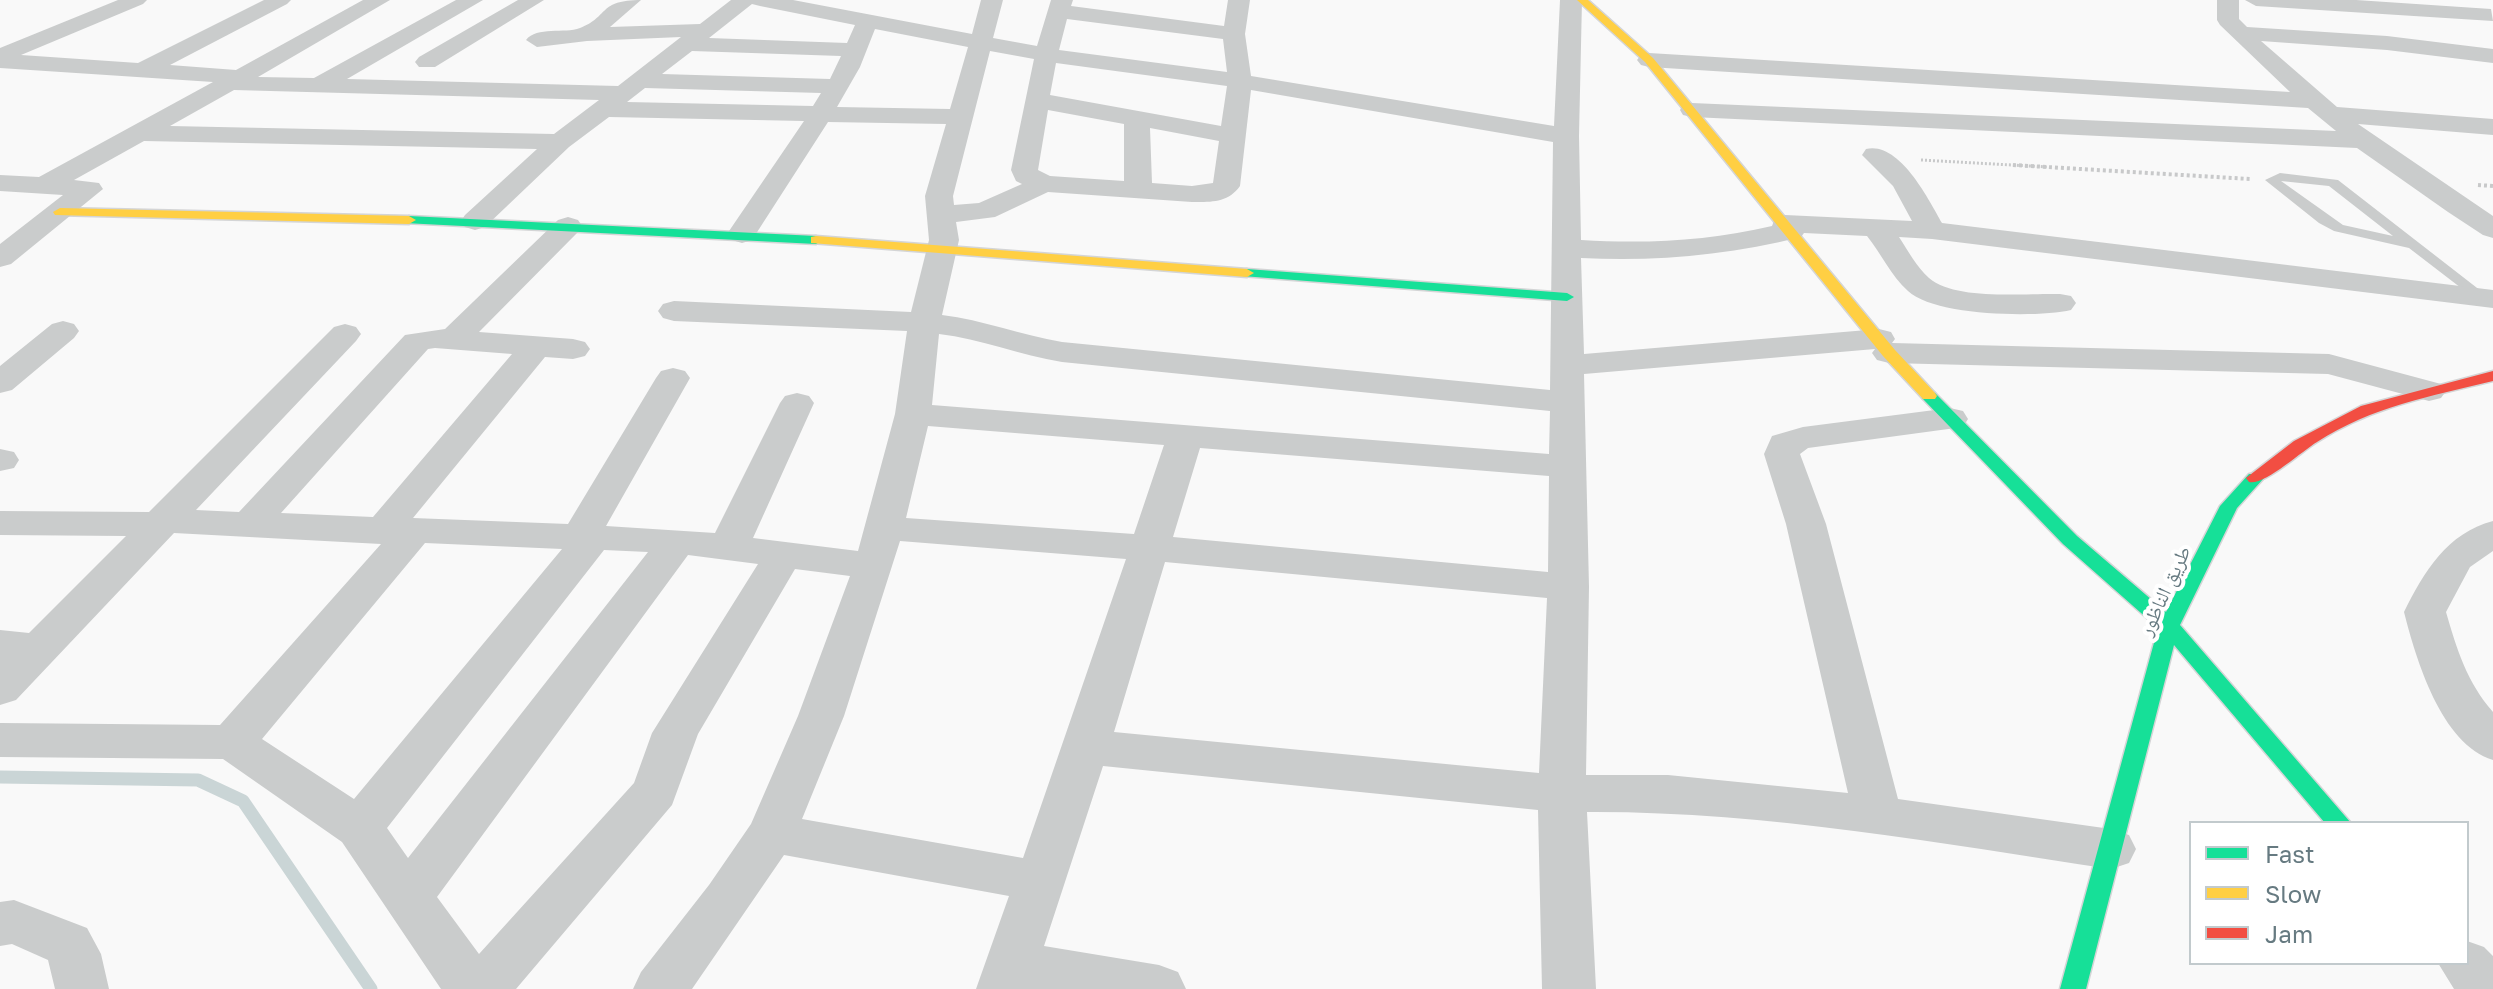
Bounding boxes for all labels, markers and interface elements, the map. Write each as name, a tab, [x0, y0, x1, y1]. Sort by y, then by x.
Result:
street label: طريق الناظور	[2134, 542, 2196, 640]
legend	[2189, 821, 2469, 965]
text: Fast	[2265, 839, 2315, 868]
text: Slow	[2265, 879, 2321, 908]
text: Jam	[2265, 919, 2313, 948]

